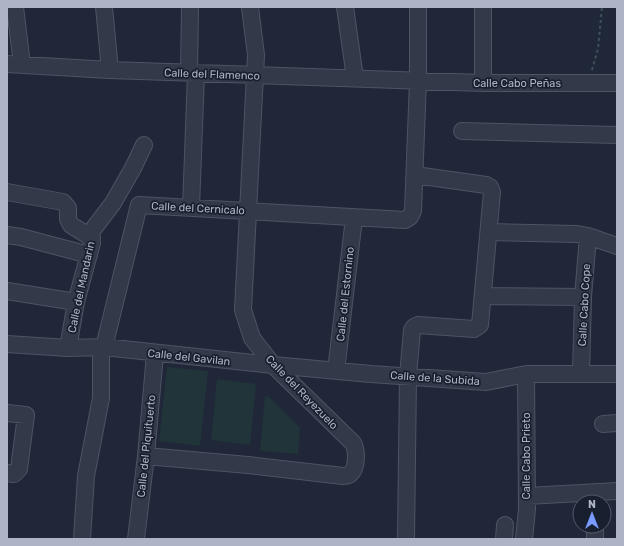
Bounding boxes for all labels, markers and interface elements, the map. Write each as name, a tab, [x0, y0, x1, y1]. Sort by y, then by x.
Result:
street label: Calle del Flamenco	[164, 66, 260, 83]
street label: Calle Cabo Peñas	[473, 77, 561, 90]
street label: Calle del Cernicalo	[151, 200, 245, 217]
street label: Calle del Mandarin	[65, 240, 98, 334]
street label: Calle del Estornino	[334, 246, 357, 342]
street label: Calle Cabo Cope	[576, 263, 593, 347]
street label: Calle del Gavilan	[147, 347, 231, 368]
street label: Calle del Reyezuelo	[263, 353, 340, 432]
street label: Calle de la Subida	[390, 369, 480, 388]
street label: Calle del Piquituerto	[135, 394, 158, 498]
street label: Calle Cabo Prieto	[520, 412, 533, 500]
north arrow	[572, 494, 612, 534]
text: N	[588, 498, 596, 511]

